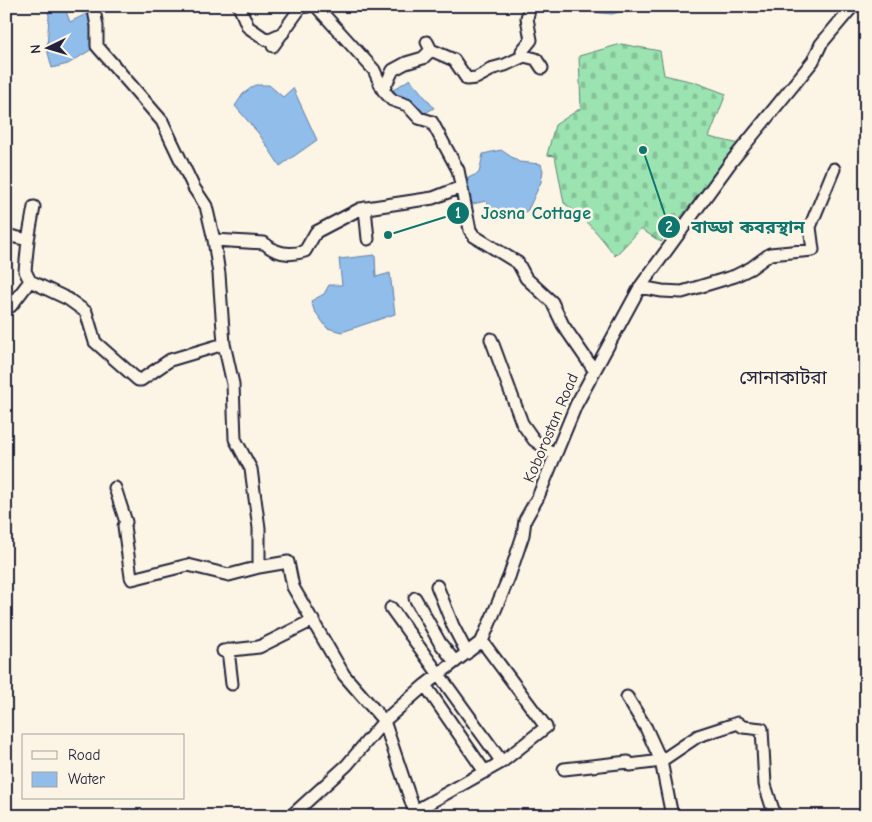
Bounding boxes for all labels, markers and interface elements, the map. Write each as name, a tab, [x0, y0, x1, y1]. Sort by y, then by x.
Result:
north arrow	[22, 22, 72, 72]
text: N	[27, 44, 44, 54]
callout: Josna Cottage	[446, 196, 601, 229]
text: Josna Cottage	[481, 203, 591, 224]
text: 1	[455, 204, 461, 222]
callout: বাড্ডা কবরস্থান	[656, 211, 815, 244]
text: বাড্ডা কবরস্থান	[690, 217, 805, 238]
text: 2	[665, 218, 673, 236]
district label: সোনাকাটরা	[739, 366, 828, 389]
street label: Koborostan Road	[520, 371, 582, 485]
legend	[22, 734, 185, 800]
text: Road	[68, 746, 100, 764]
text: Water	[68, 770, 105, 788]

